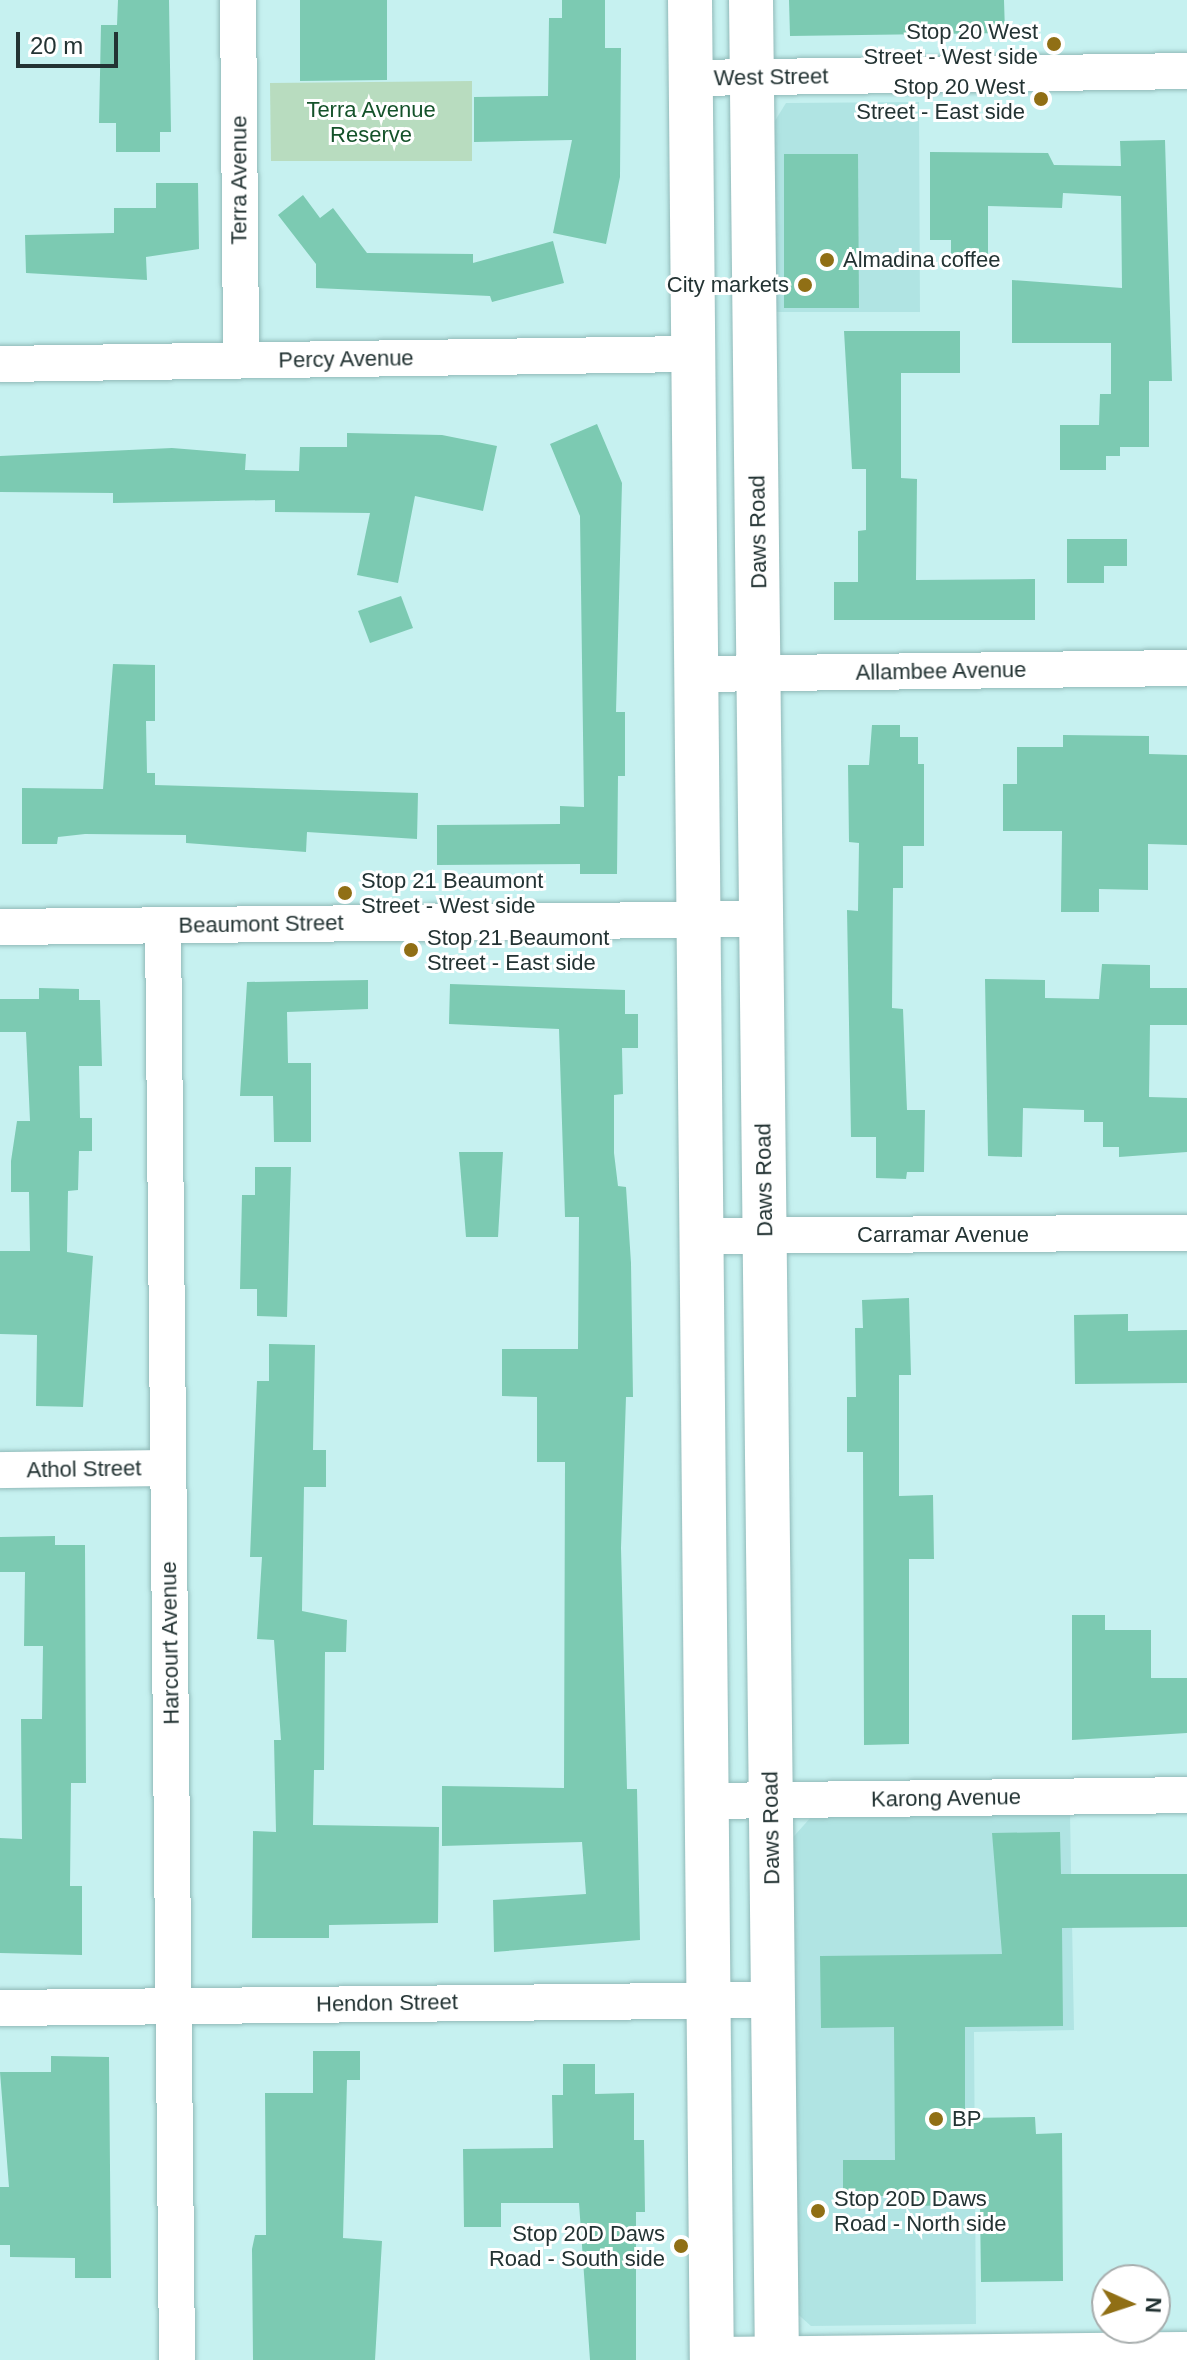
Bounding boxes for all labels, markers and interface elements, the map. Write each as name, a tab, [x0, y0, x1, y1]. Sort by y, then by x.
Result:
scale bar	[20, 16, 122, 66]
place label: Stop 20 West Street - West side	[864, 18, 1038, 70]
text: 20 m	[30, 32, 83, 59]
marker: Stop 20 West Street - West side	[1045, 35, 1063, 53]
street label: West Street	[714, 63, 828, 91]
place label: Stop 20 West Street - East side	[856, 73, 1025, 124]
marker: Stop 20 West Street - East side	[1032, 90, 1050, 108]
park label: Terra Avenue Reserve	[306, 96, 436, 148]
street label: Terra Avenue	[226, 115, 252, 245]
place label: Almadina coffee	[843, 247, 1000, 273]
marker: Almadina coffee	[818, 251, 836, 269]
place label: City markets	[667, 272, 789, 298]
marker: City markets	[796, 276, 814, 294]
street label: Percy Avenue	[277, 345, 415, 373]
street label: Daws Road	[744, 475, 772, 589]
street label: Allambee Avenue	[855, 656, 1027, 686]
place label: Stop 21 Beaumont Street - West side	[361, 867, 543, 918]
marker: Stop 21 Beaumont Street - West side	[336, 884, 354, 902]
street label: Beaumont Street	[178, 909, 344, 939]
place label: Stop 21 Beaumont Street - East side	[427, 924, 609, 976]
marker: Stop 21 Beaumont Street - East side	[402, 941, 420, 959]
street label: Daws Road	[750, 1123, 778, 1237]
street label: Carramar Avenue	[856, 1222, 1030, 1248]
street label: Athol Street	[26, 1455, 142, 1483]
street label: Harcourt Avenue	[155, 1560, 185, 1726]
street label: Daws Road	[757, 1771, 785, 1885]
street label: Karong Avenue	[870, 1783, 1022, 1813]
street label: Hendon Street	[316, 1989, 458, 2017]
place label: BP	[952, 2106, 981, 2132]
marker: BP	[927, 2110, 945, 2128]
place label: Stop 20D Daws Road - North side	[834, 2185, 1006, 2236]
marker: Stop 20D Daws Road - North side	[809, 2202, 827, 2220]
place label: Stop 20D Daws Road - South side	[489, 2220, 665, 2272]
marker: Stop 20D Daws Road - South side	[672, 2237, 690, 2255]
north arrow	[1091, 2264, 1171, 2344]
text: N	[1141, 2297, 1166, 2314]

